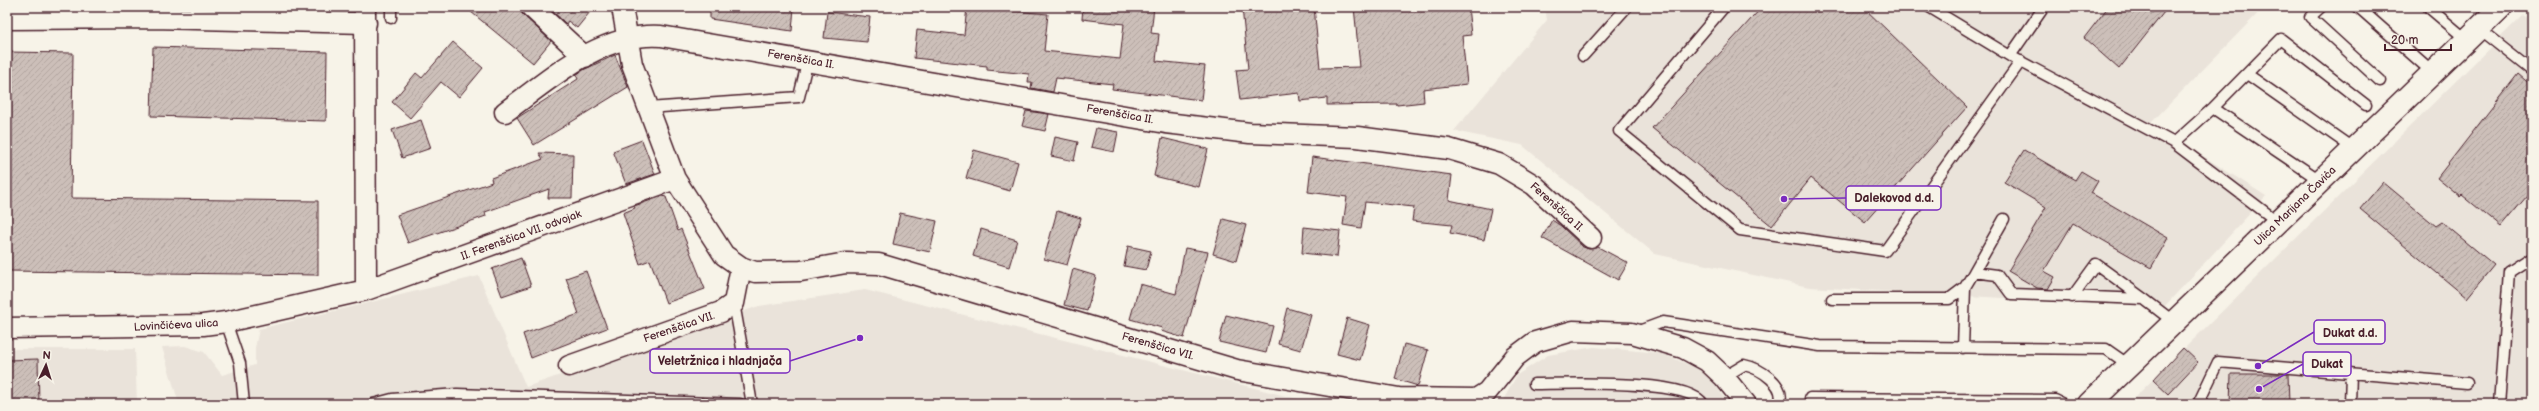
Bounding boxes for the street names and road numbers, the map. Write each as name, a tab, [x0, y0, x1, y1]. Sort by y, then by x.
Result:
street label: Ferenščica II.	[766, 47, 836, 71]
street label: Ferenščica II.	[1085, 102, 1155, 126]
street label: Ulica Marijana Čavića	[2251, 163, 2339, 248]
street label: Ferenščica II.	[1527, 179, 1587, 235]
street label: II. Ferenščica VII. odvojak	[459, 207, 584, 263]
street label: Ferenščica VII.	[642, 309, 716, 345]
street label: Lovinčićeva ulica	[133, 316, 219, 334]
street label: Ferenščica VII.	[1120, 330, 1196, 362]

